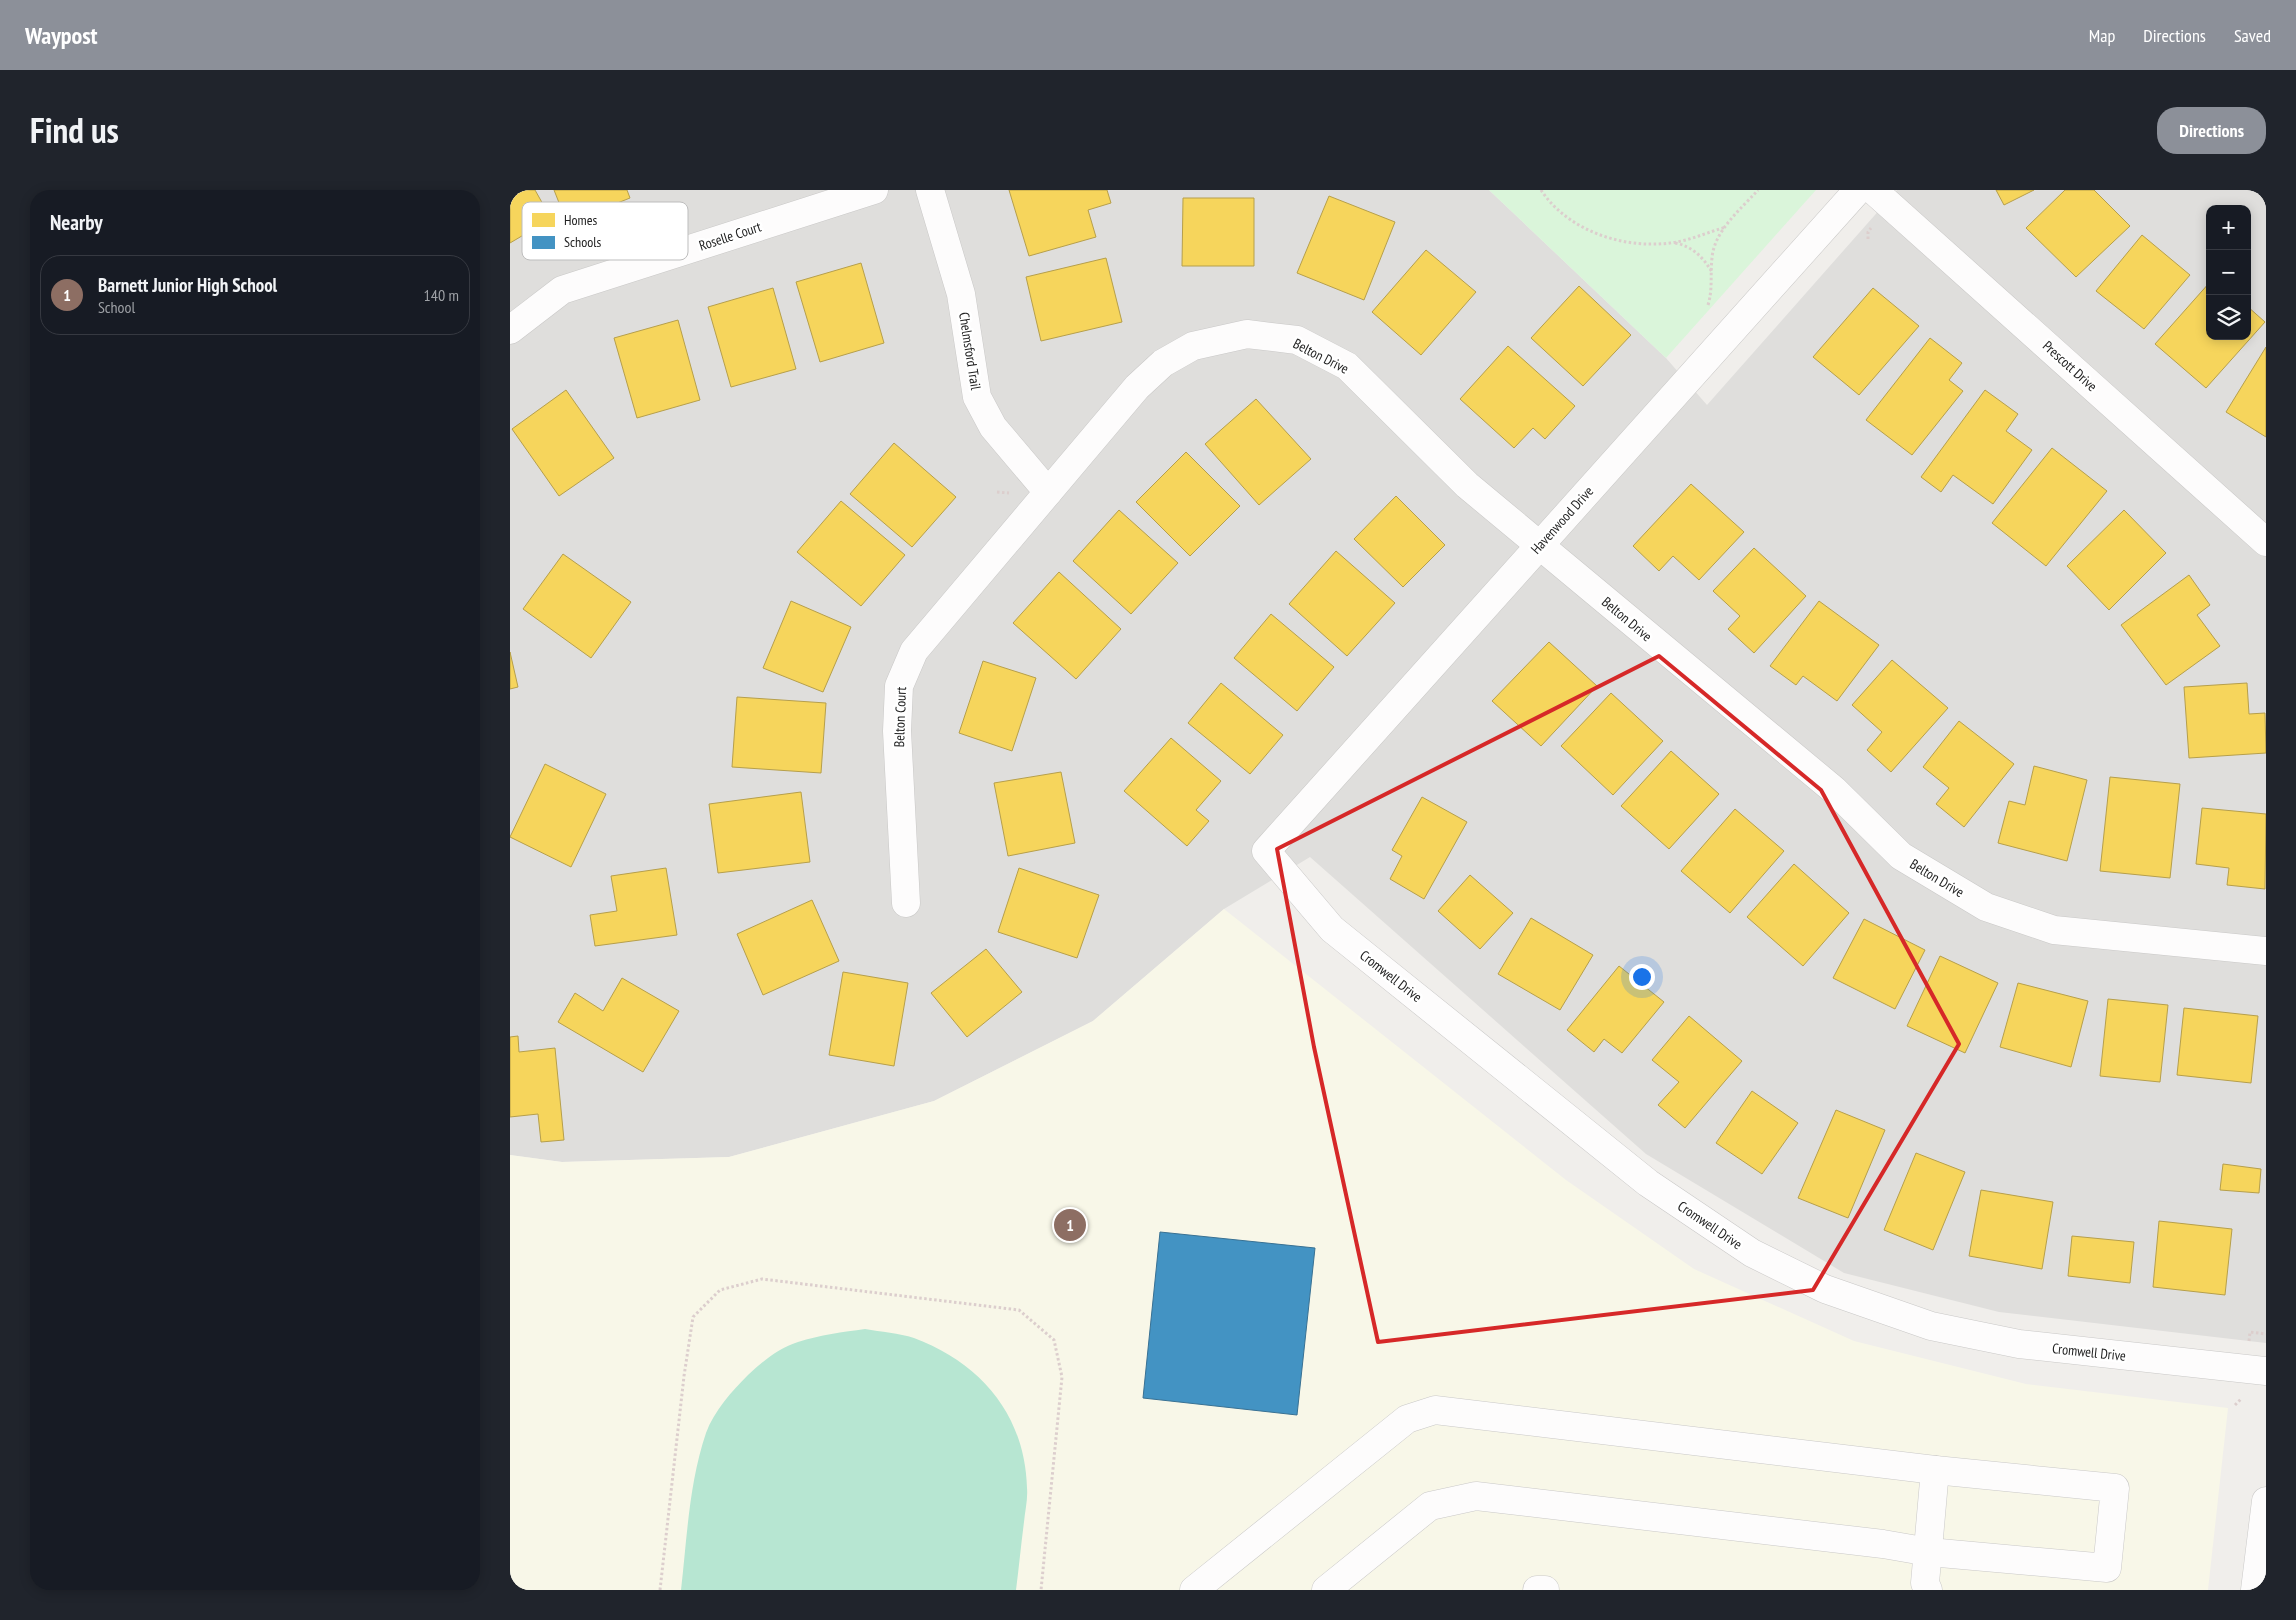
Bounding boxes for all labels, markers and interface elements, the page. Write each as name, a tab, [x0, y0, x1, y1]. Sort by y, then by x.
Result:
text: Waypost	[25, 20, 98, 51]
text: Map	[2089, 24, 2115, 47]
text: Directions	[2143, 24, 2206, 47]
text: Saved	[2234, 24, 2271, 47]
text: Find us	[30, 107, 119, 153]
button: Directions	[2157, 107, 2266, 154]
legend	[522, 202, 688, 260]
map controls	[2206, 205, 2251, 340]
button: +	[2206, 205, 2251, 250]
text: Nearby	[50, 209, 103, 236]
text: Homes	[564, 211, 597, 229]
street label: Roselle Court	[697, 217, 763, 254]
text: Schools	[564, 233, 601, 251]
button: −	[2206, 250, 2251, 295]
text: Barnett Junior High School	[98, 273, 277, 297]
text: 1	[63, 285, 71, 305]
text: 140 m	[424, 285, 459, 305]
button: layers	[2206, 295, 2251, 340]
text: School	[98, 297, 135, 317]
street label: Chelmsford Trail	[955, 311, 985, 392]
street label: Belton Drive	[1290, 334, 1352, 378]
street label: Prescott Drive	[2039, 337, 2101, 395]
street label: Havenwood Drive	[1527, 482, 1597, 558]
street label: Belton Drive	[1598, 593, 1656, 645]
street label: Belton Court	[890, 686, 910, 748]
street label: Belton Drive	[1907, 855, 1968, 901]
street label: Cromwell Drive	[1356, 946, 1426, 1006]
your location	[1629, 964, 1655, 990]
street label: Cromwell Drive	[1674, 1197, 1746, 1253]
pin: 1	[1054, 1206, 1086, 1244]
street label: Cromwell Drive	[2051, 1339, 2127, 1365]

